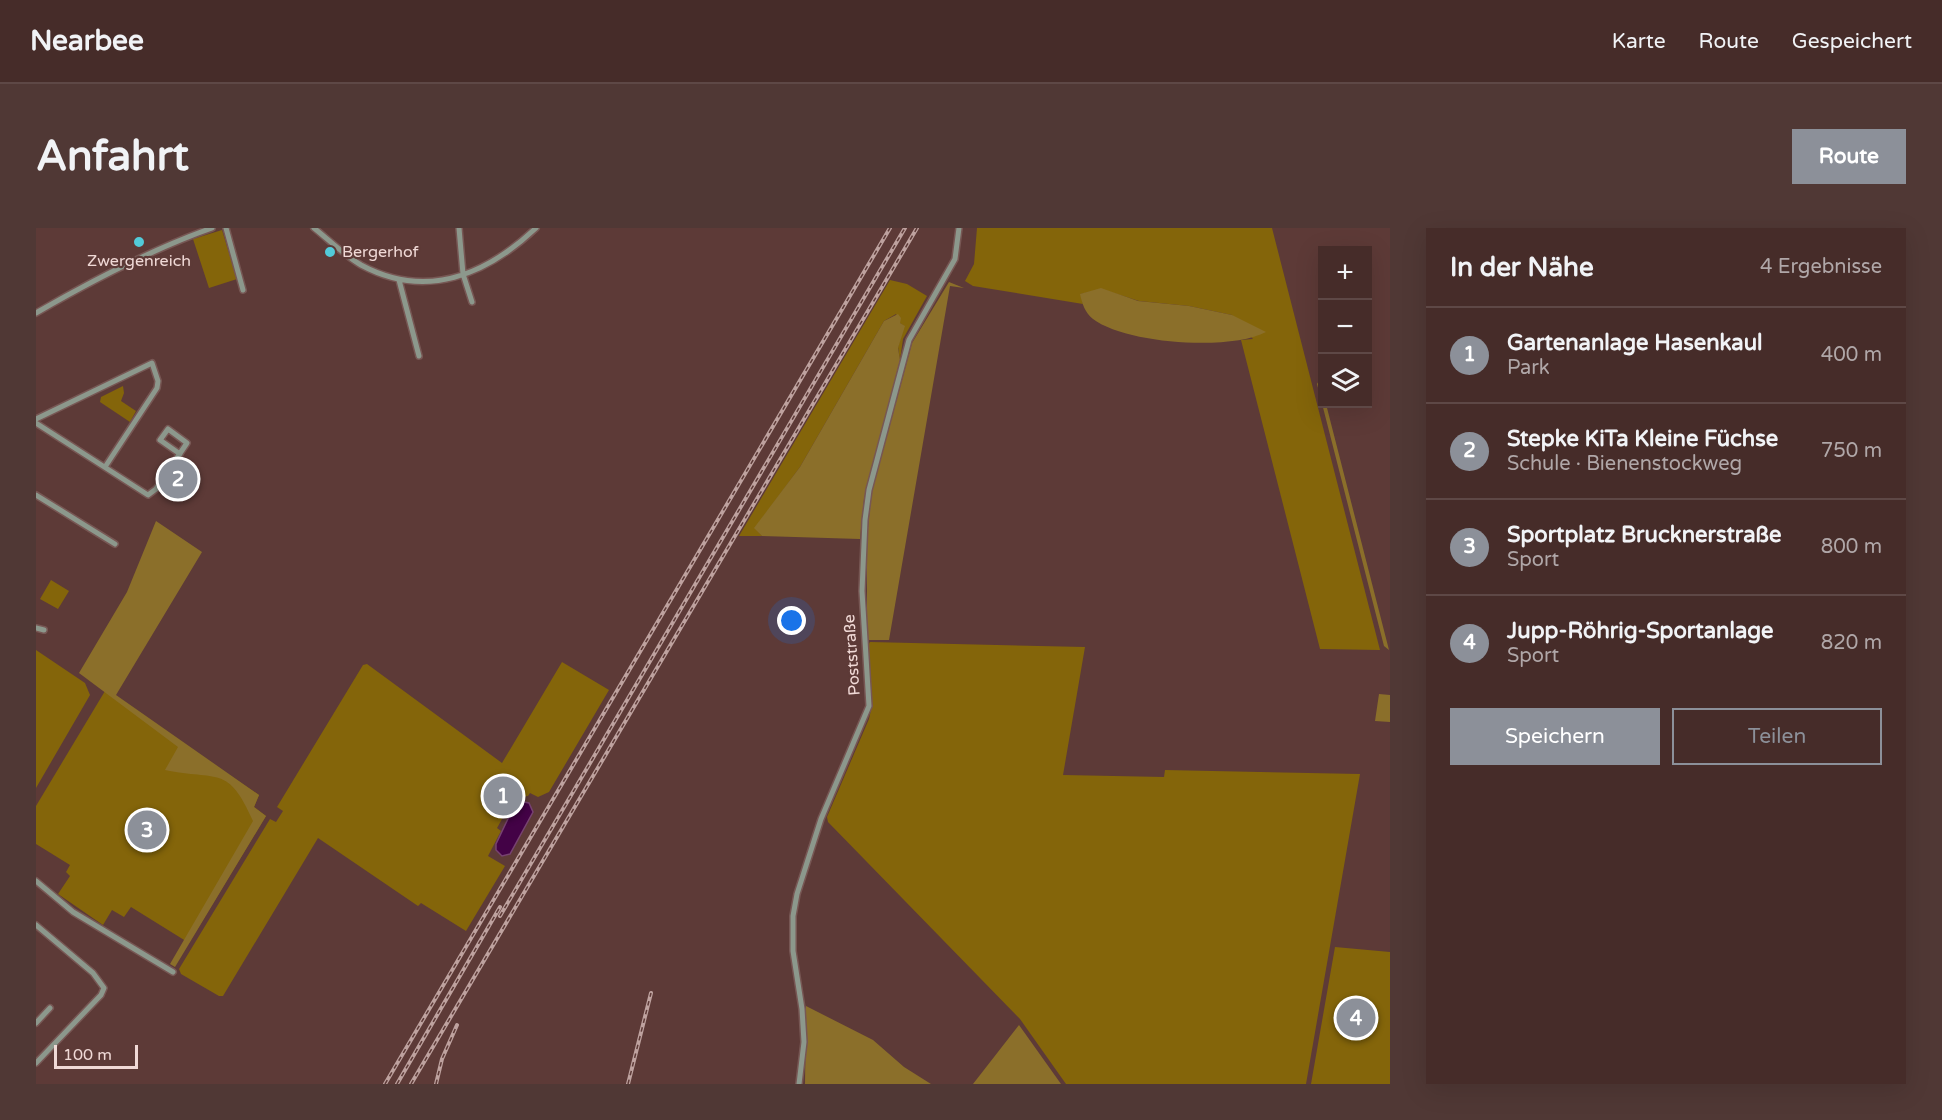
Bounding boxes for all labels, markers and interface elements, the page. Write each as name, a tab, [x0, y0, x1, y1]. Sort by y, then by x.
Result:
text: Nearbee	[30, 24, 144, 58]
text: Karte	[1612, 29, 1666, 54]
text: Route	[1699, 29, 1759, 54]
text: Gespeichert	[1792, 29, 1912, 54]
button: Route	[1792, 129, 1906, 184]
text: Anfahrt	[36, 131, 189, 182]
marker: Zwergenreich	[132, 235, 146, 249]
place label: Bergerhof	[342, 242, 420, 262]
marker: Bergerhof	[323, 245, 337, 259]
map controls	[1318, 246, 1372, 408]
button: +	[1318, 246, 1372, 300]
place label: Zwergenreich	[87, 251, 191, 271]
text: In der Nähe	[1450, 252, 1594, 283]
text: 4 Ergebnisse	[1760, 255, 1882, 279]
button: −	[1318, 300, 1372, 354]
text: Gartenanlage Hasenkaul	[1507, 330, 1763, 356]
text: 1	[1463, 343, 1476, 367]
text: 400 m	[1821, 343, 1882, 367]
button: layers	[1318, 354, 1372, 408]
text: Park	[1507, 356, 1550, 380]
text: Stepke KiTa Kleine Füchse	[1507, 426, 1778, 452]
text: 2	[1463, 439, 1476, 463]
text: 750 m	[1821, 439, 1882, 463]
text: Schule · Bienenstockweg	[1507, 452, 1742, 476]
pin: 2	[158, 456, 198, 502]
text: Sportplatz Brucknerstraße	[1507, 522, 1781, 548]
text: 3	[1463, 535, 1476, 559]
text: 800 m	[1821, 535, 1882, 559]
text: Sport	[1507, 548, 1559, 572]
your location	[777, 606, 806, 635]
street label: Poststraße	[839, 614, 865, 696]
text: Jupp-Röhrig-Sportanlage	[1507, 618, 1774, 644]
text: 4	[1463, 631, 1476, 655]
text: 820 m	[1821, 631, 1882, 655]
text: Sport	[1507, 644, 1559, 668]
button: Speichern	[1450, 708, 1660, 765]
button: Teilen	[1672, 708, 1882, 765]
pin: 1	[484, 774, 522, 818]
pin: 3	[128, 808, 166, 852]
pin: 4	[1336, 996, 1376, 1040]
scale bar	[54, 1042, 138, 1070]
text: 100 m	[63, 1045, 112, 1065]

